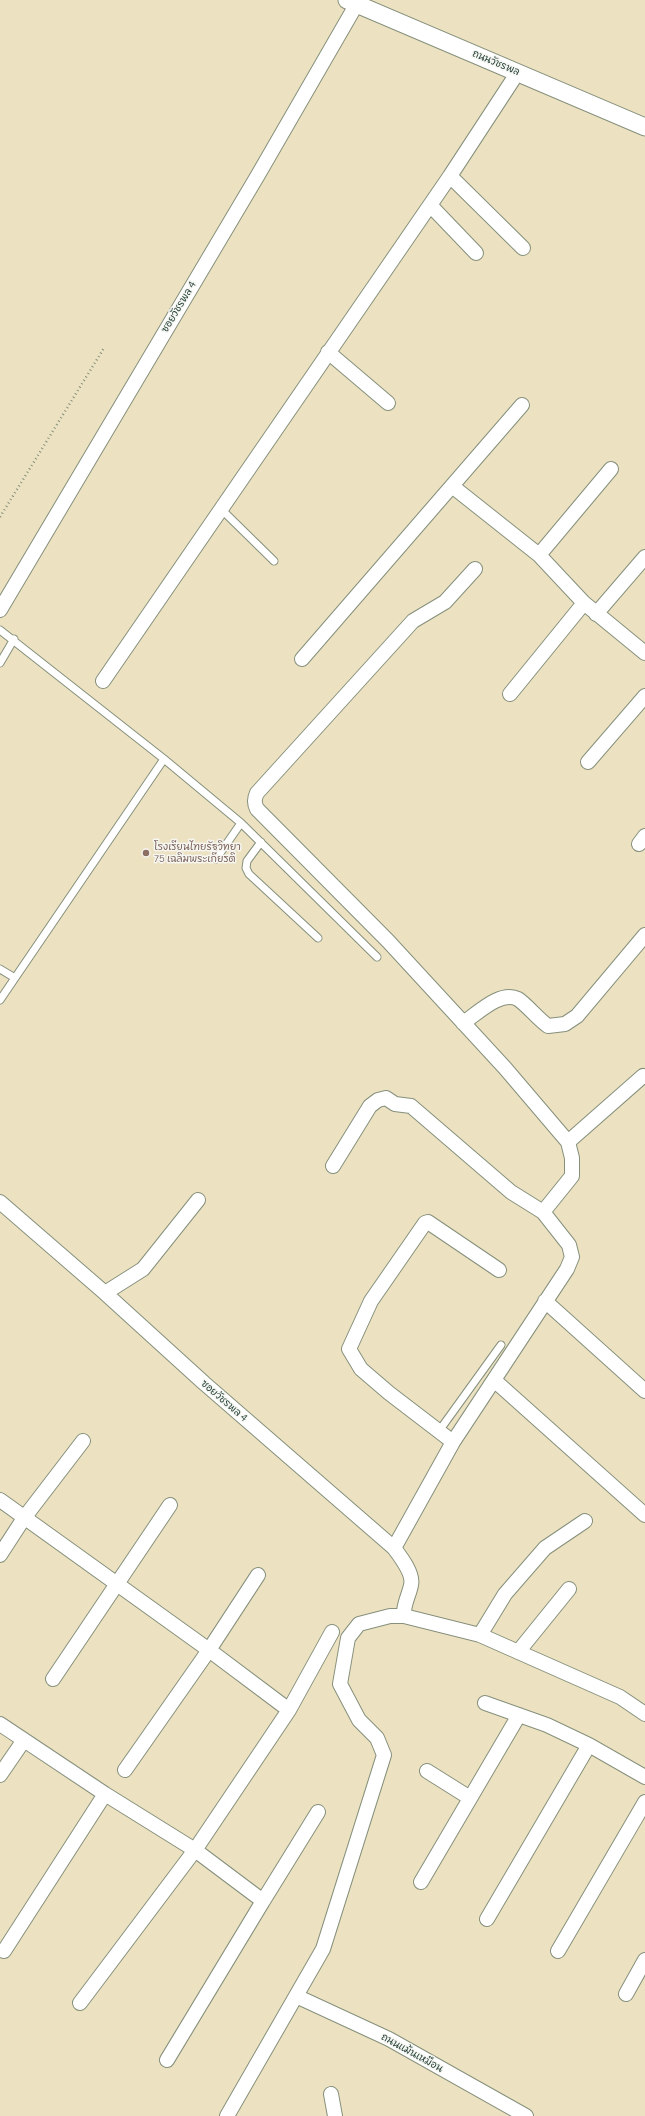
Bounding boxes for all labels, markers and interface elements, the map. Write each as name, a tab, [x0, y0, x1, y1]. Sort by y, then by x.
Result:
street label: ถนนวัชรพล	[471, 48, 521, 78]
street label: ซอยวัชรพล 4	[159, 279, 199, 335]
place label: โรงเรียนไทยรัฐวิทยา 75 เฉลิมพระเกียรติ	[154, 841, 241, 864]
marker: โรงเรียนไทยรัฐวิทยา 75 เฉลิมพระเกียรติ	[141, 848, 151, 858]
street label: ซอยวัชรพล 4	[198, 1378, 250, 1424]
street label: ถนนแม้นเหมือน	[379, 2031, 445, 2075]

